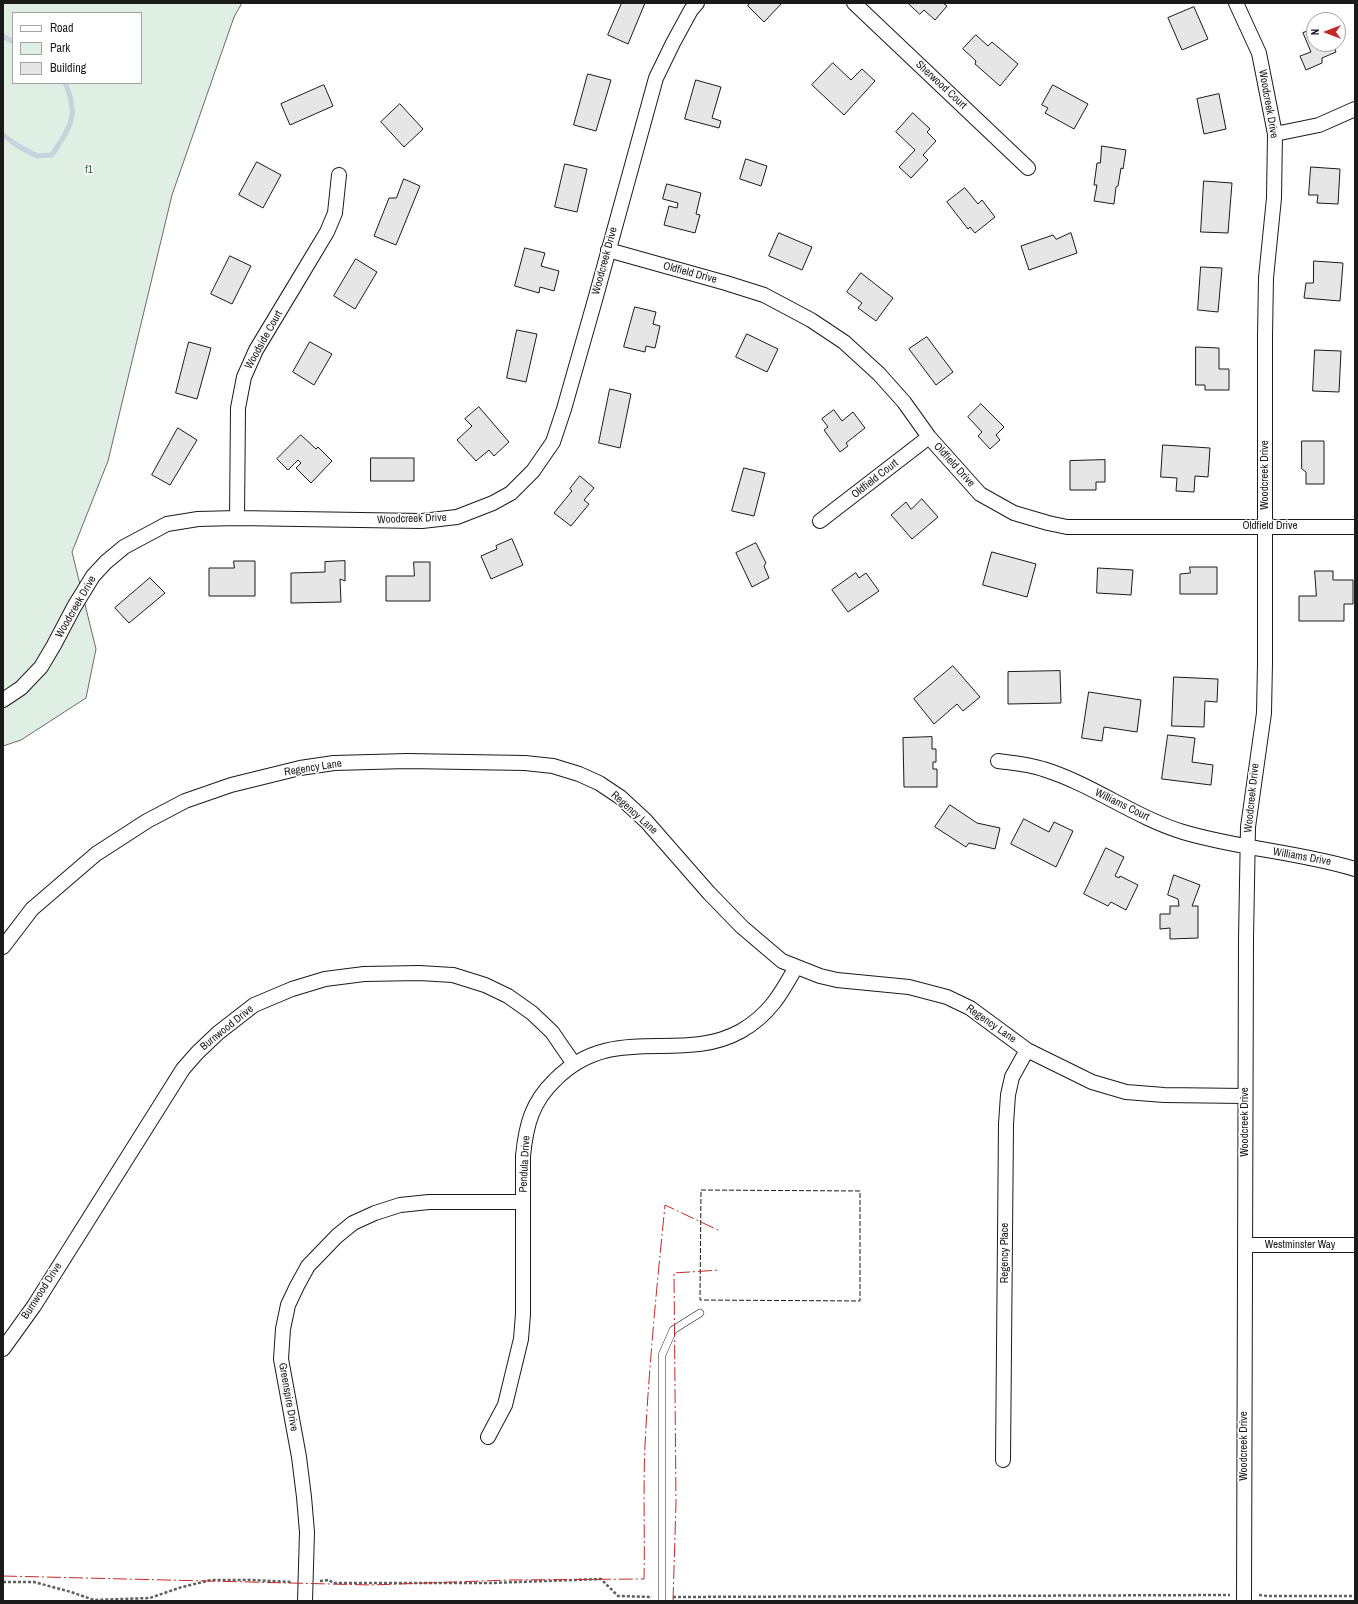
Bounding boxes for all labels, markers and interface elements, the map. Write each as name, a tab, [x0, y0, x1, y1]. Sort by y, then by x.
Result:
legend	[12, 12, 142, 84]
north arrow	[1306, 12, 1346, 52]
text: Road	[50, 20, 74, 36]
text: N	[1308, 29, 1322, 35]
text: Park	[50, 40, 70, 56]
street label: Sherwood Court	[913, 58, 969, 112]
text: Building	[50, 60, 86, 76]
street label: Woodcreek Drive	[1255, 69, 1281, 139]
park label: f1	[85, 163, 93, 177]
street label: Woodcreek Drive	[590, 226, 620, 296]
street label: Oldfield Drive	[662, 259, 718, 287]
street label: Woodside Court	[242, 308, 286, 372]
street label: Oldfield Drive	[931, 440, 977, 490]
street label: Woodcreek Drive	[1258, 440, 1272, 510]
street label: Oldfield Court	[849, 457, 901, 501]
street label: Woodcreek Drive	[377, 511, 447, 527]
street label: Oldfield Drive	[1242, 519, 1298, 533]
street label: Woodcreek Drive	[53, 574, 99, 640]
street label: Regency Lane	[283, 757, 343, 779]
street label: Woodcreek Drive	[1242, 763, 1262, 833]
street label: Williams Court	[1093, 786, 1151, 824]
street label: Regency Lane	[608, 789, 660, 837]
street label: Williams Drive	[1272, 845, 1332, 869]
street label: Regency Lane	[963, 1002, 1019, 1046]
street label: Burnwood Drive	[198, 1003, 256, 1053]
street label: Woodcreek Drive	[1238, 1087, 1252, 1157]
street label: Pendula Drive	[517, 1135, 533, 1193]
street label: Regency Place	[998, 1223, 1012, 1283]
street label: Westminster Way	[1265, 1238, 1335, 1252]
street label: Burnwood Drive	[19, 1260, 65, 1322]
street label: Greenspire Drive	[275, 1362, 301, 1432]
street label: Woodcreek Drive	[1237, 1411, 1251, 1481]

